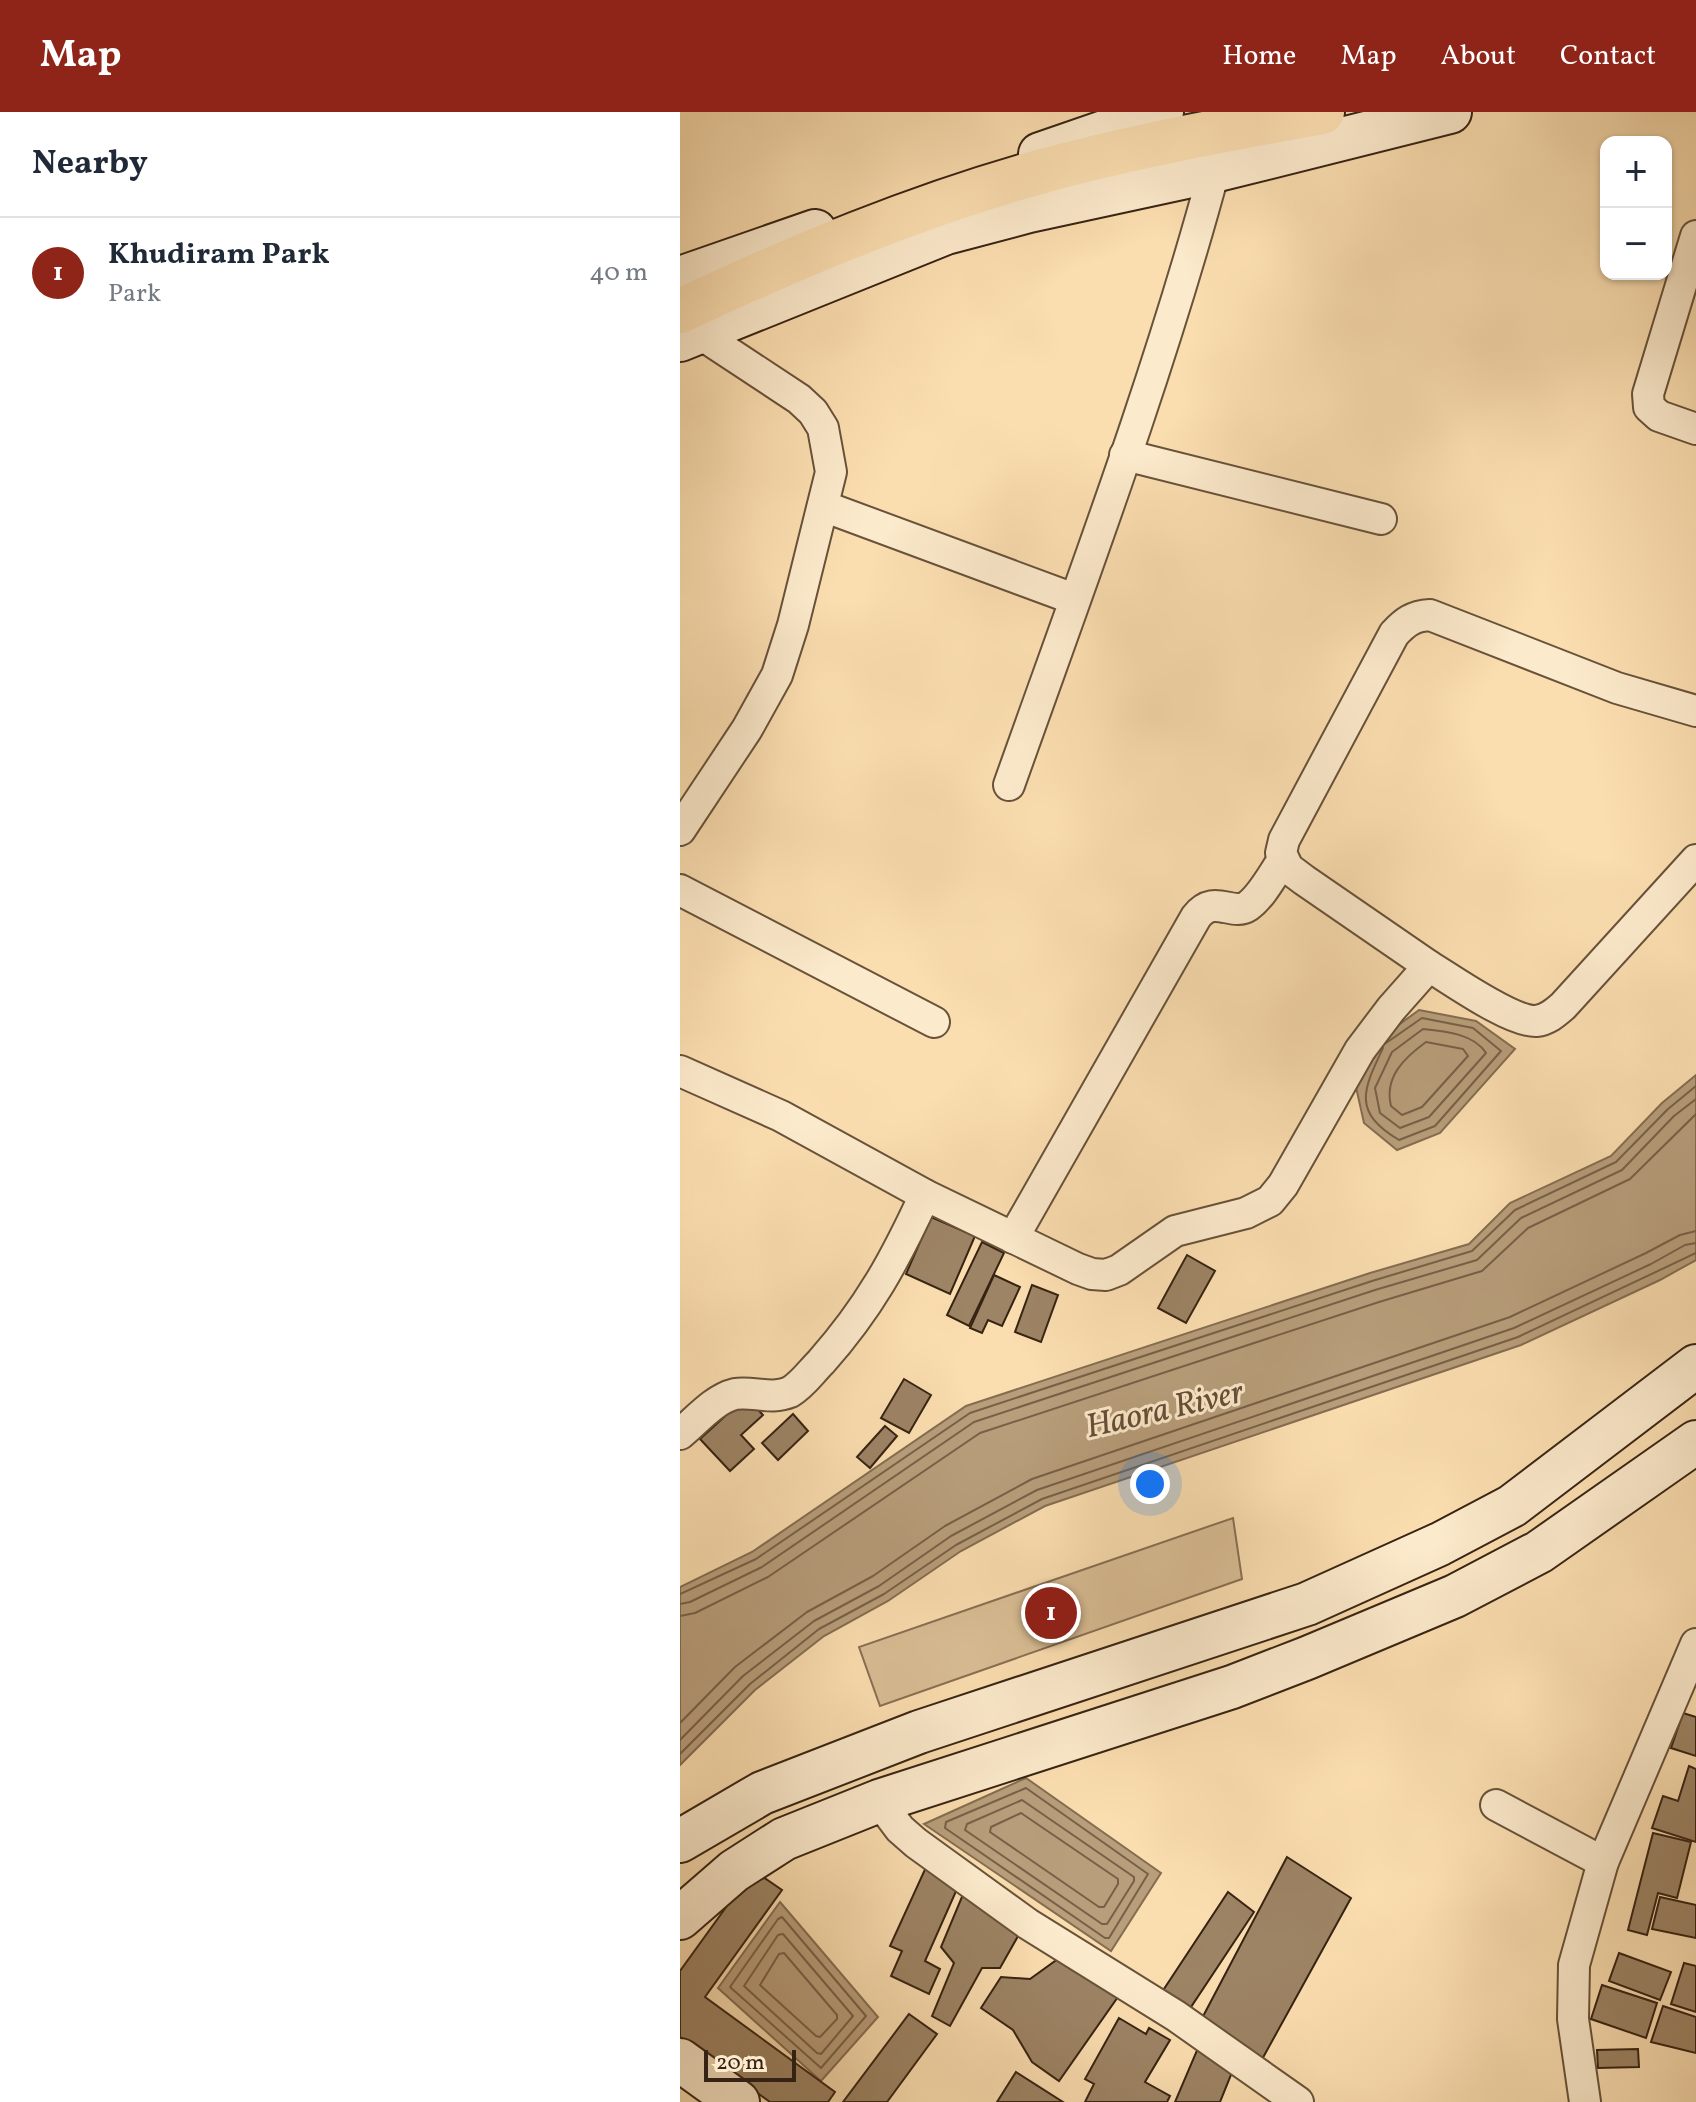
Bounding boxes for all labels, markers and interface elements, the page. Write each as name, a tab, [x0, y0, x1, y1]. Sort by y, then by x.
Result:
text: Map	[40, 30, 121, 83]
text: Home	[1222, 37, 1296, 76]
text: Map	[1340, 37, 1396, 76]
text: About	[1440, 37, 1516, 76]
text: Contact	[1560, 37, 1656, 76]
map controls	[1600, 136, 1672, 280]
button: +	[1600, 136, 1672, 208]
text: Nearby	[32, 141, 148, 188]
button: −	[1600, 208, 1672, 280]
text: Khudiram Park	[108, 234, 330, 276]
text: 1	[53, 255, 63, 291]
text: 40 m	[589, 255, 648, 291]
text: Park	[108, 276, 161, 312]
water label: Haora River	[1081, 1370, 1249, 1452]
your location	[1130, 1464, 1170, 1504]
pin: 1	[1025, 1583, 1077, 1643]
scale bar	[704, 2046, 796, 2082]
text: 20 m	[716, 2048, 765, 2079]

